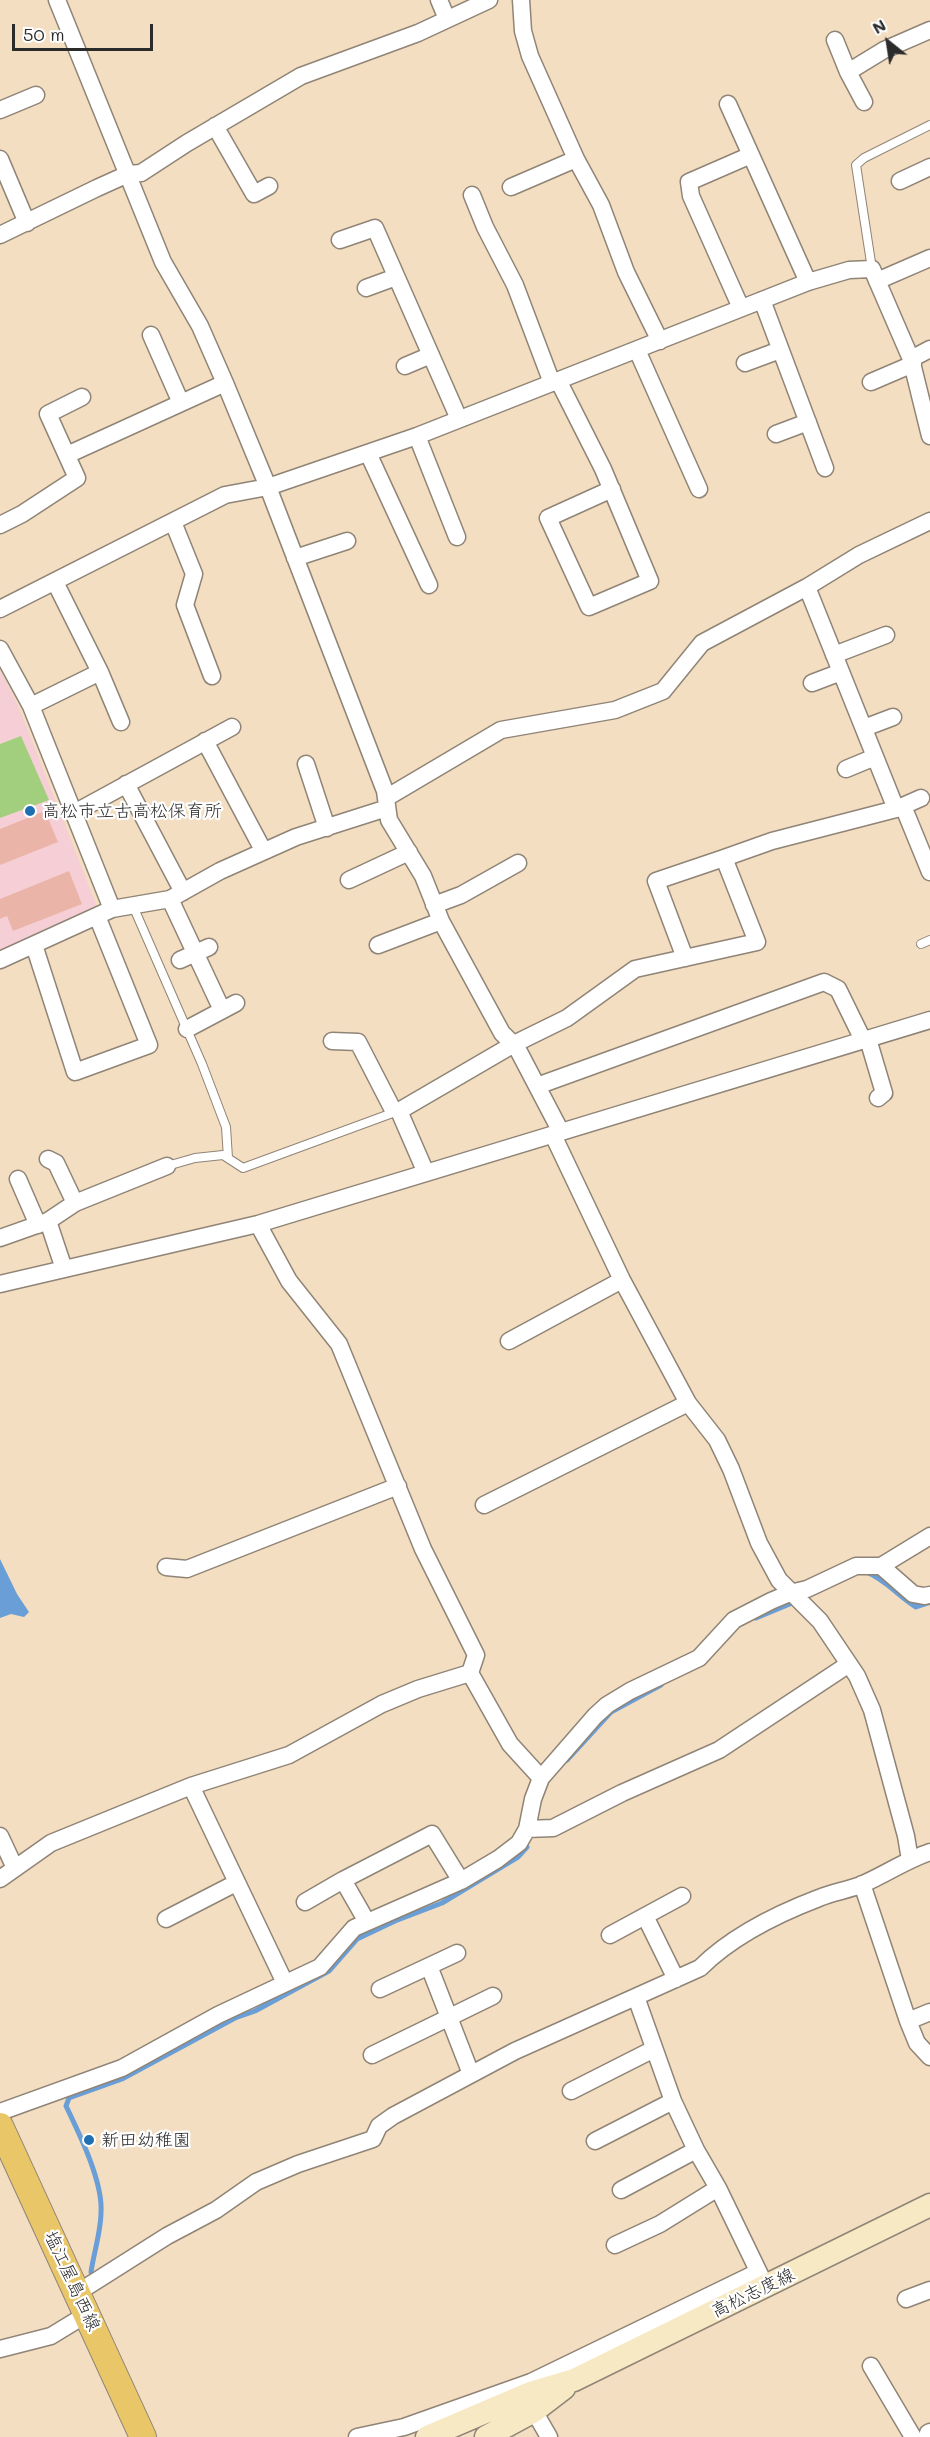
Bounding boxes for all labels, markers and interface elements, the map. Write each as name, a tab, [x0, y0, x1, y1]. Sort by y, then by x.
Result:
scale bar	[15, 12, 156, 50]
north arrow	[858, 12, 918, 72]
text: N	[868, 14, 889, 38]
text: 50 m	[23, 22, 65, 46]
place label: 高松市立古高松保育所	[42, 800, 222, 822]
marker: 高松市立古高松保育所	[23, 804, 37, 818]
place label: 新田幼稚園	[101, 2129, 191, 2151]
marker: 新田幼稚園	[82, 2133, 96, 2147]
street label: 塩江屋島西線	[39, 2227, 105, 2335]
street label: 高松志度線	[708, 2264, 798, 2322]

